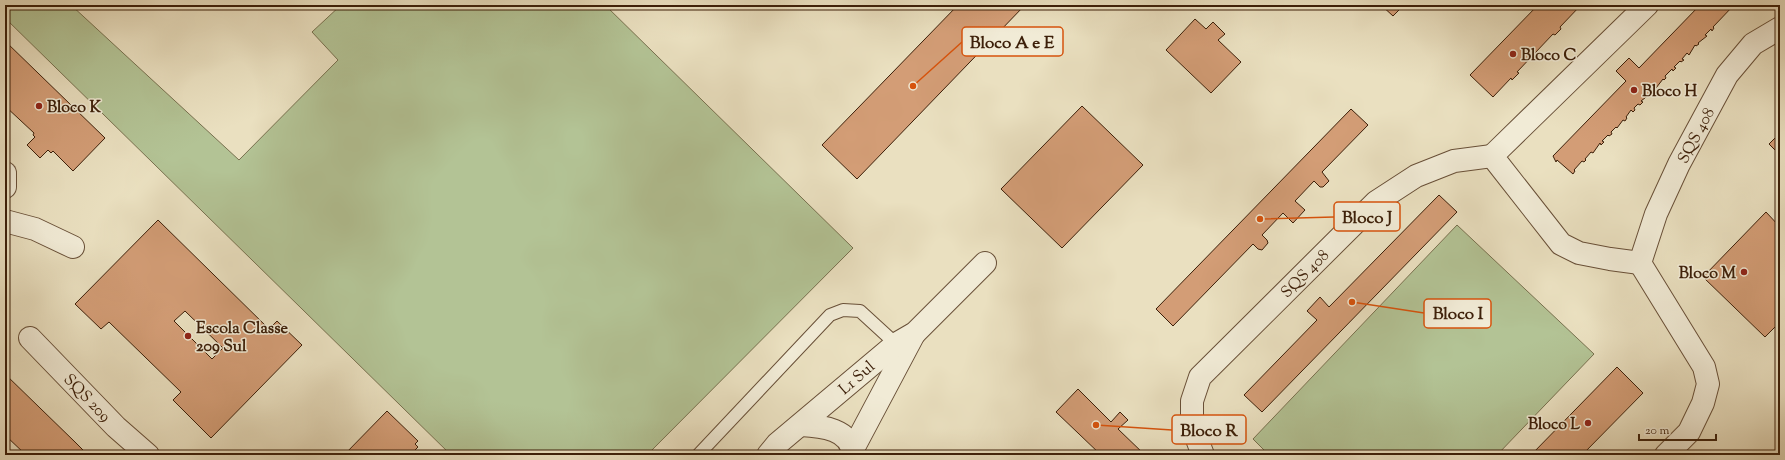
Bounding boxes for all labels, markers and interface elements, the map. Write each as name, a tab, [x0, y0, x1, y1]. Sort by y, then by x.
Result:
callout: Bloco A e E	[962, 27, 1063, 56]
text: Bloco A e E	[970, 32, 1055, 56]
place label: Bloco C	[1521, 45, 1576, 68]
marker: Bloco C	[1508, 49, 1518, 59]
place label: Bloco H	[1642, 81, 1697, 104]
marker: Bloco H	[1629, 85, 1639, 95]
place label: Bloco K	[47, 97, 101, 120]
marker: Bloco K	[34, 101, 44, 111]
street label: SQS 408	[1673, 104, 1722, 168]
callout: Bloco J	[1334, 202, 1400, 231]
text: Bloco J	[1342, 207, 1392, 231]
street label: SQS 408	[1276, 245, 1335, 304]
place label: Bloco M	[1679, 263, 1736, 286]
marker: Bloco M	[1739, 267, 1749, 277]
callout: Bloco I	[1424, 299, 1491, 328]
text: Bloco I	[1433, 303, 1484, 327]
place label: Escola Classe 209 Sul	[196, 318, 288, 359]
marker: Escola Classe 209 Sul	[183, 331, 193, 341]
street label: L1 Sul	[834, 356, 881, 401]
street label: SQS 209	[57, 369, 115, 428]
place label: Bloco L	[1528, 414, 1580, 437]
callout: Bloco R	[1172, 415, 1246, 444]
scale bar	[1639, 416, 1716, 442]
marker: Bloco L	[1583, 418, 1593, 428]
text: Bloco R	[1180, 420, 1238, 444]
text: 20 m	[1645, 422, 1670, 440]

